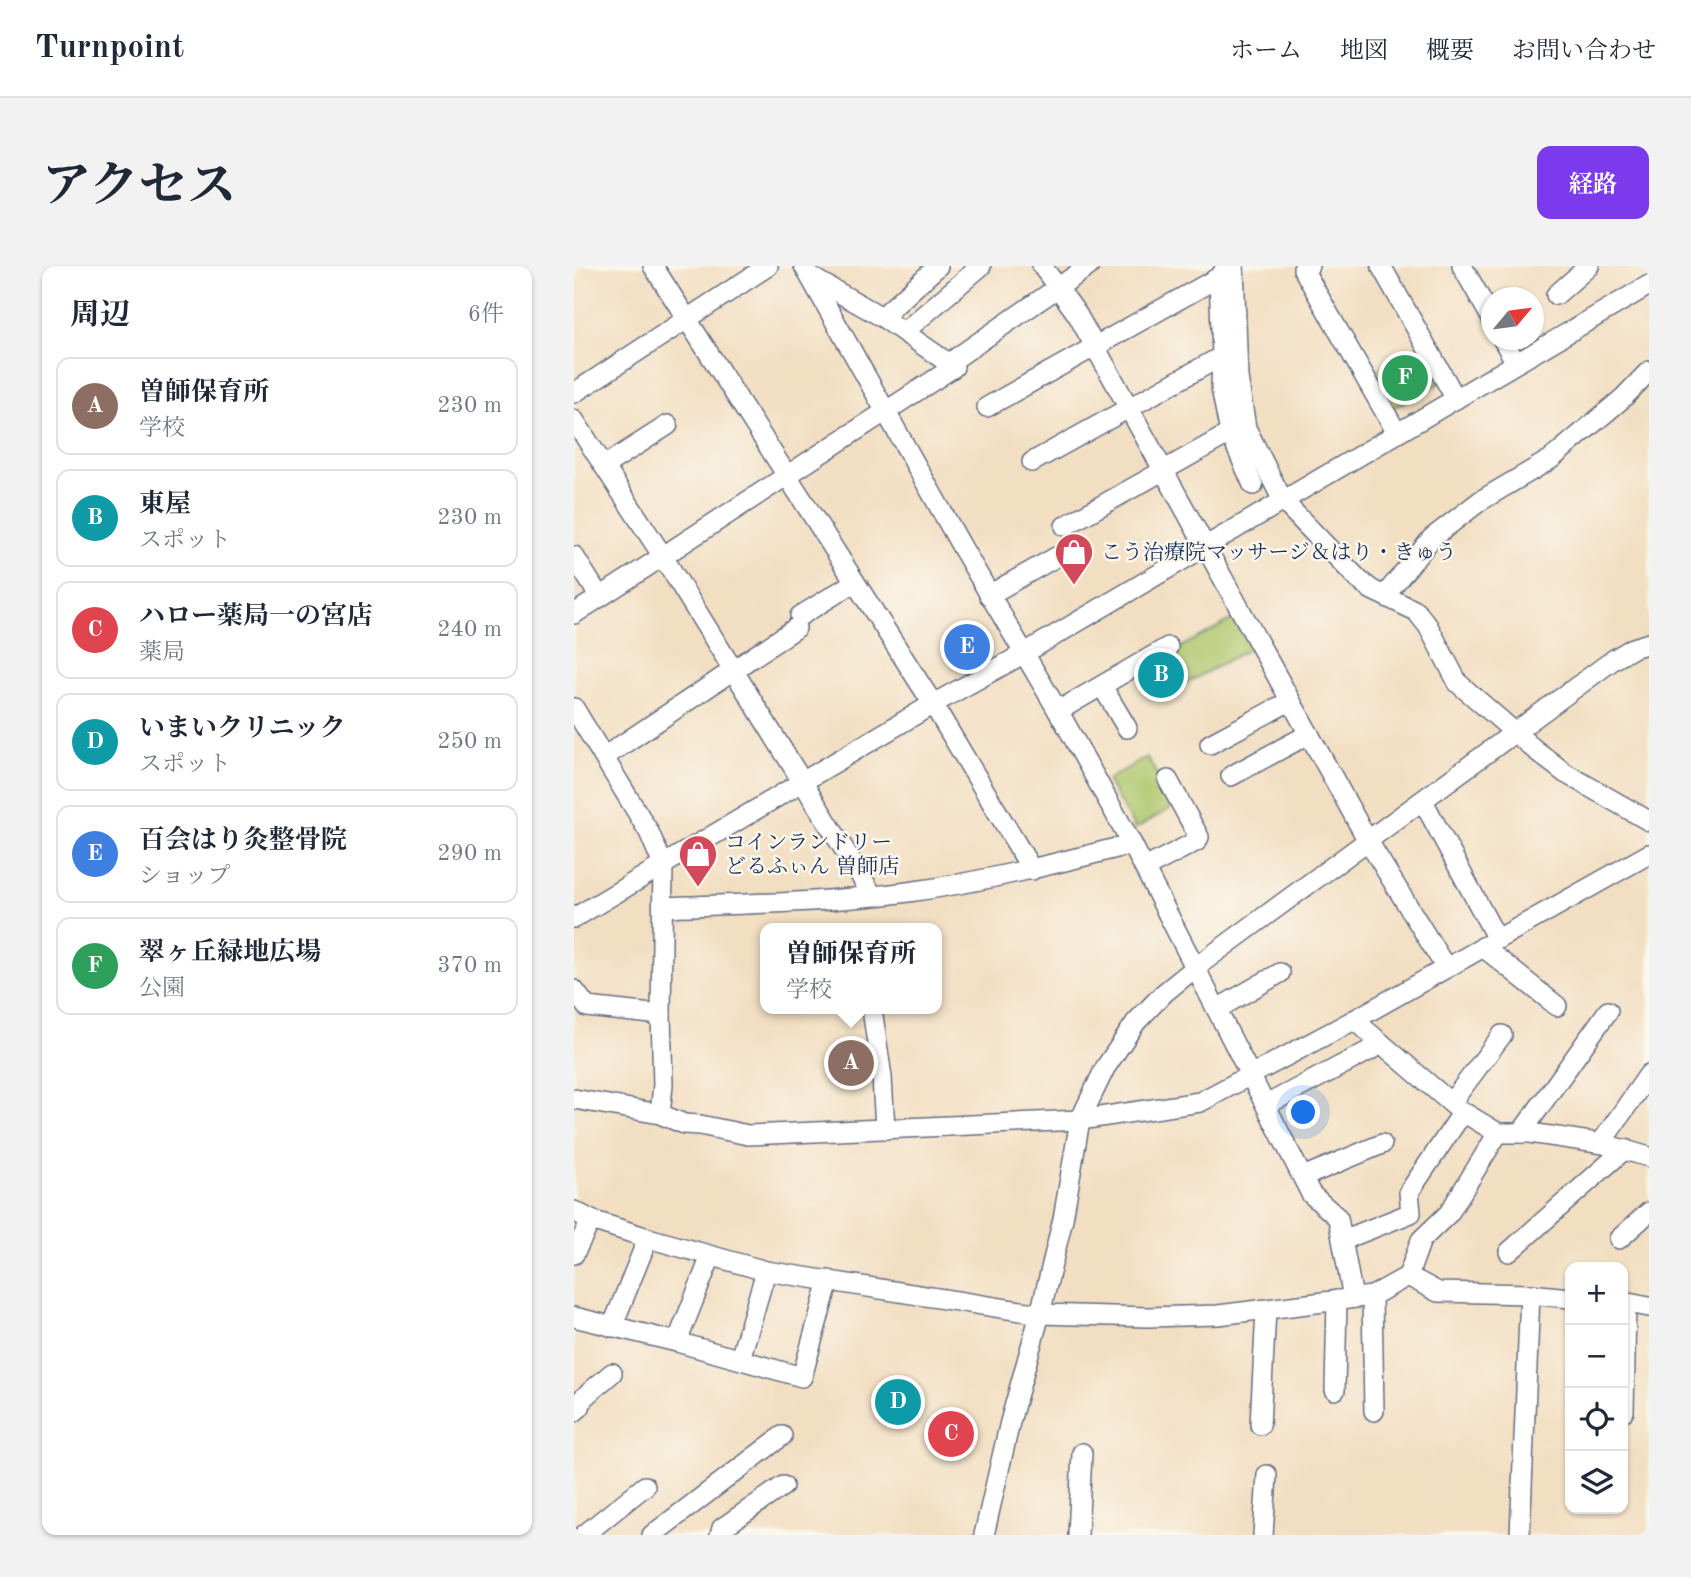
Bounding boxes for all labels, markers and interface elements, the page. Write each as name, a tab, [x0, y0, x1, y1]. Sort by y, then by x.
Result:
text: Turnpoint	[35, 32, 184, 65]
text: ホーム	[1230, 40, 1302, 64]
text: 地図	[1340, 40, 1388, 64]
text: 概要	[1426, 40, 1474, 64]
text: お問い合わせ	[1512, 40, 1656, 64]
button: 経路	[1537, 146, 1649, 219]
text: アクセス	[42, 164, 237, 213]
north arrow	[1481, 287, 1544, 350]
text: 周辺	[70, 301, 130, 331]
text: 6件	[468, 303, 504, 326]
pin: F	[1382, 352, 1428, 404]
text: 曽師保育所	[139, 380, 269, 406]
text: A	[86, 394, 104, 417]
text: 230 m	[437, 394, 502, 417]
text: 学校	[139, 417, 185, 440]
text: 東屋	[139, 492, 191, 518]
text: B	[87, 506, 103, 529]
text: 230 m	[437, 506, 502, 529]
text: スポット	[139, 529, 231, 552]
shop icon: こう治療院マッサージ＆はり・きゅう	[1053, 531, 1095, 586]
place label: こう治療院マッサージ＆はり・きゅう	[1101, 541, 1457, 564]
text: ハロー薬局一の宮店	[139, 604, 373, 630]
text: C	[87, 618, 103, 641]
text: 240 m	[437, 618, 502, 641]
pin: E	[944, 621, 990, 673]
text: 薬局	[139, 641, 185, 664]
pin: B	[1138, 649, 1184, 701]
text: いまいクリニック	[139, 716, 345, 742]
text: D	[86, 730, 104, 753]
text: 250 m	[437, 730, 502, 753]
text: スポット	[139, 753, 231, 776]
text: 百会はり灸整骨院	[139, 828, 347, 854]
place label: コインランドリー どるふぃん 曽師店	[725, 832, 899, 878]
shop icon: コインランドリー どるふぃん 曽師店	[677, 833, 719, 888]
text: E	[87, 842, 103, 865]
text: 290 m	[437, 842, 502, 865]
text: ショップ	[139, 865, 231, 888]
popup	[760, 923, 942, 1014]
text: 翠ヶ丘緑地広場	[139, 940, 321, 966]
text: 曽師保育所	[786, 942, 916, 968]
text: F	[87, 954, 103, 977]
text: 370 m	[437, 954, 502, 977]
text: 公園	[139, 977, 185, 1000]
text: 学校	[786, 979, 832, 1002]
pin: A	[828, 1037, 874, 1089]
your location	[1286, 1095, 1320, 1129]
map controls	[1565, 1262, 1628, 1514]
button: +	[1565, 1262, 1628, 1325]
button: −	[1565, 1325, 1628, 1388]
pin: D	[875, 1376, 921, 1428]
button: locate	[1565, 1388, 1628, 1451]
pin: C	[928, 1408, 974, 1460]
button: layers	[1565, 1451, 1628, 1514]

